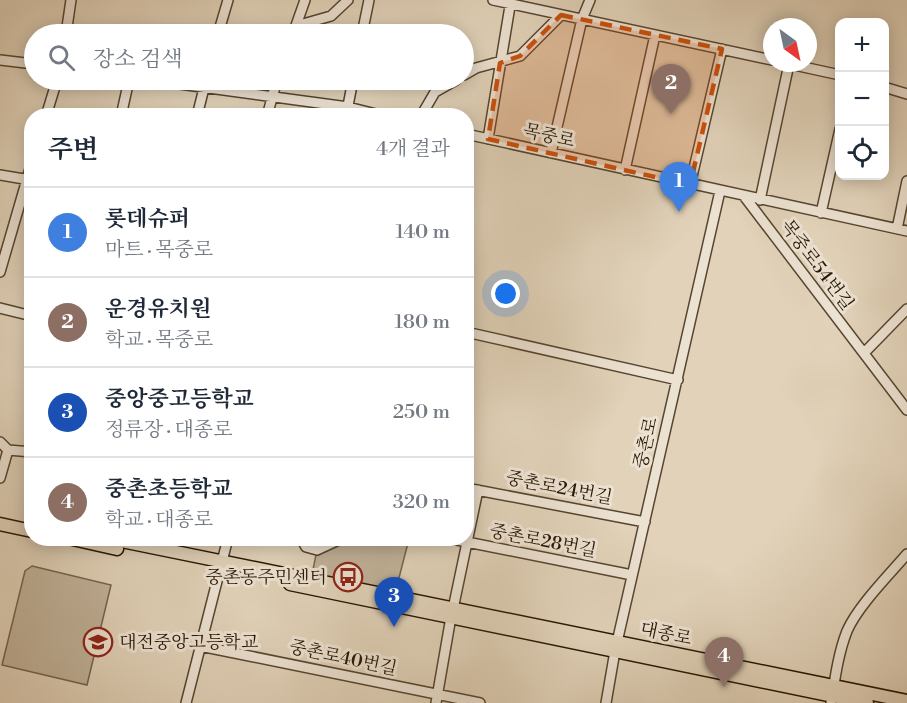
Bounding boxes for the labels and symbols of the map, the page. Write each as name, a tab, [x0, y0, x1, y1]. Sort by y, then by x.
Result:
north arrow	[763, 18, 817, 72]
pin: 2	[652, 64, 690, 114]
street label: 목중로	[521, 119, 577, 153]
pin: 1	[660, 162, 698, 212]
street label: 목중로54번길	[775, 215, 859, 315]
your location	[491, 279, 520, 308]
street label: 중촌로	[629, 415, 663, 471]
street label: 중촌로24번길	[504, 466, 614, 510]
street label: 중촌로28번길	[488, 519, 598, 563]
bus stop icon: 중촌동주민센터	[332, 561, 364, 593]
place label: 중촌동주민센터	[205, 566, 327, 589]
pin: 3	[374, 578, 414, 627]
street label: 대종로	[638, 617, 694, 651]
school or university icon: 대전중앙고등학교	[82, 626, 114, 658]
place label: 대전중앙고등학교	[119, 631, 259, 654]
street label: 중촌로40번길	[287, 635, 399, 681]
pin: 4	[704, 638, 744, 687]

